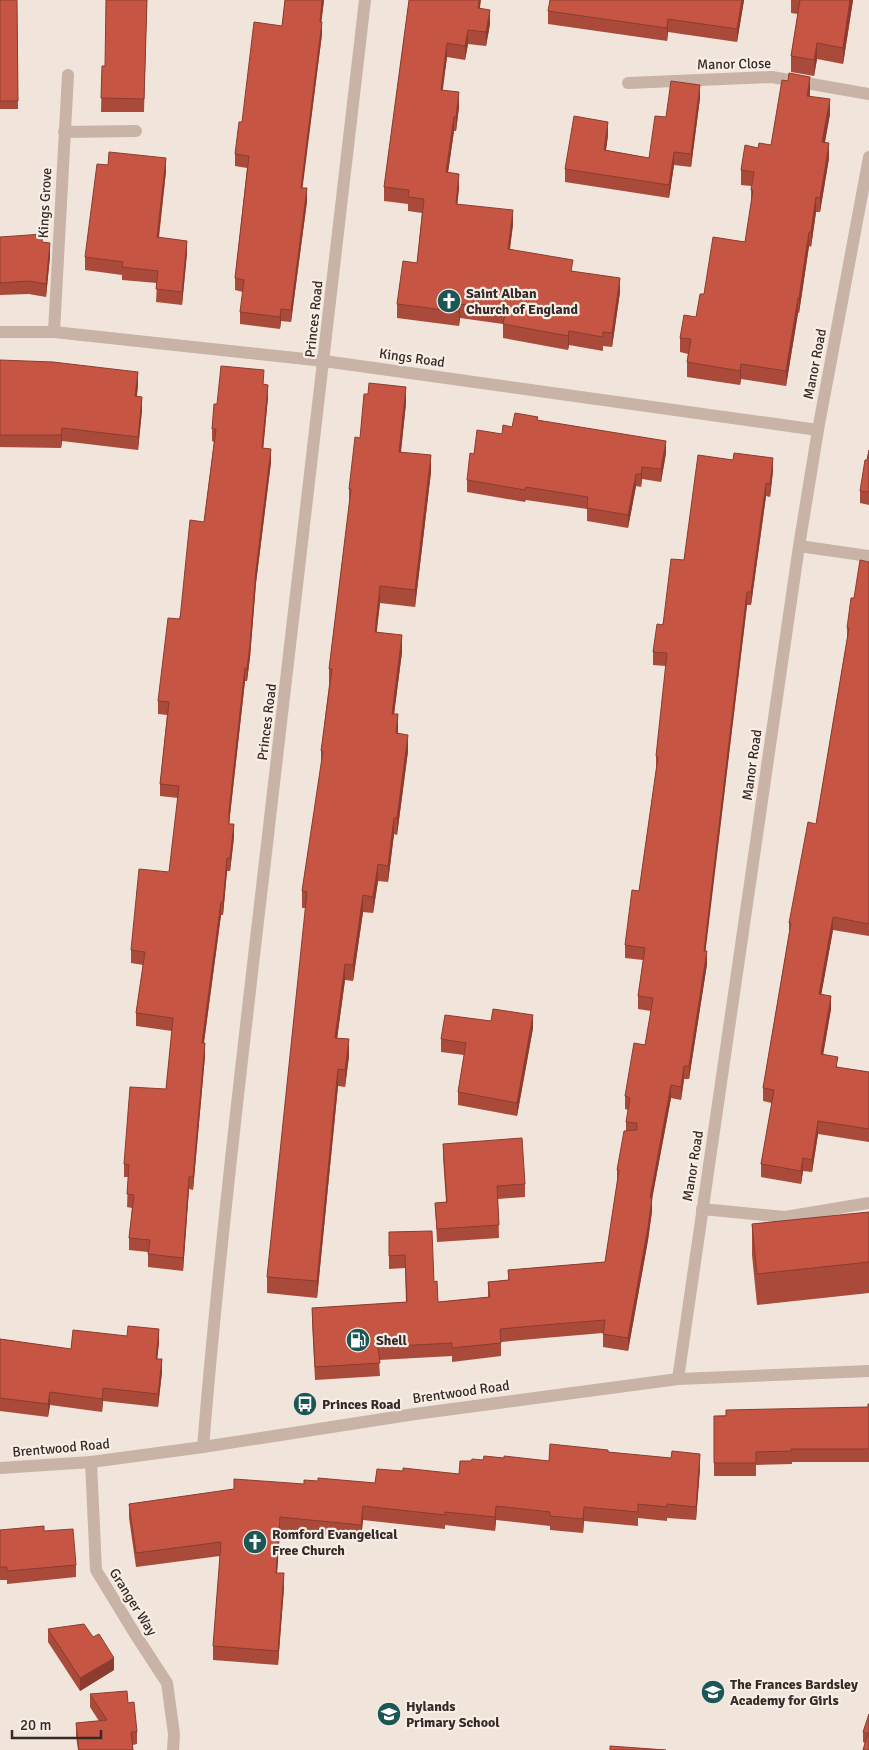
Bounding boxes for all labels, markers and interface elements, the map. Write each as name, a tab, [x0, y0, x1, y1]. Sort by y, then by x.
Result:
street label: Manor Close	[697, 55, 771, 73]
street label: Kings Grove	[35, 167, 55, 239]
street label: Princes Road	[302, 280, 326, 358]
place label: Saint Alban Church of England	[466, 285, 578, 318]
church icon: Saint Alban Church of England	[436, 288, 462, 314]
street label: Manor Road	[800, 327, 830, 401]
street label: Kings Road	[378, 345, 446, 371]
street label: Princes Road	[254, 683, 280, 761]
street label: Manor Road	[739, 728, 765, 802]
street label: Manor Road	[679, 1129, 707, 1203]
fuel station icon: Shell	[345, 1327, 371, 1353]
place label: Shell	[376, 1332, 408, 1349]
street label: Brentwood Road	[411, 1377, 511, 1407]
bus stop icon: Princes Road	[292, 1391, 318, 1417]
place label: Princes Road	[322, 1396, 401, 1413]
street label: Brentwood Road	[12, 1435, 110, 1461]
place label: Romford Evangelical Free Church	[272, 1526, 398, 1559]
church icon: Romford Evangelical Free Church	[242, 1529, 268, 1555]
street label: Granger Way	[106, 1565, 161, 1639]
place label: The Frances Bardsley Academy for Girls	[730, 1676, 858, 1709]
school or university icon: The Frances Bardsley Academy for Girls	[700, 1679, 726, 1705]
place label: Hylands Primary School	[406, 1698, 500, 1731]
school or university icon: Hylands Primary School	[376, 1701, 402, 1727]
scale bar	[12, 1708, 101, 1740]
text: 20 m	[20, 1716, 51, 1734]

